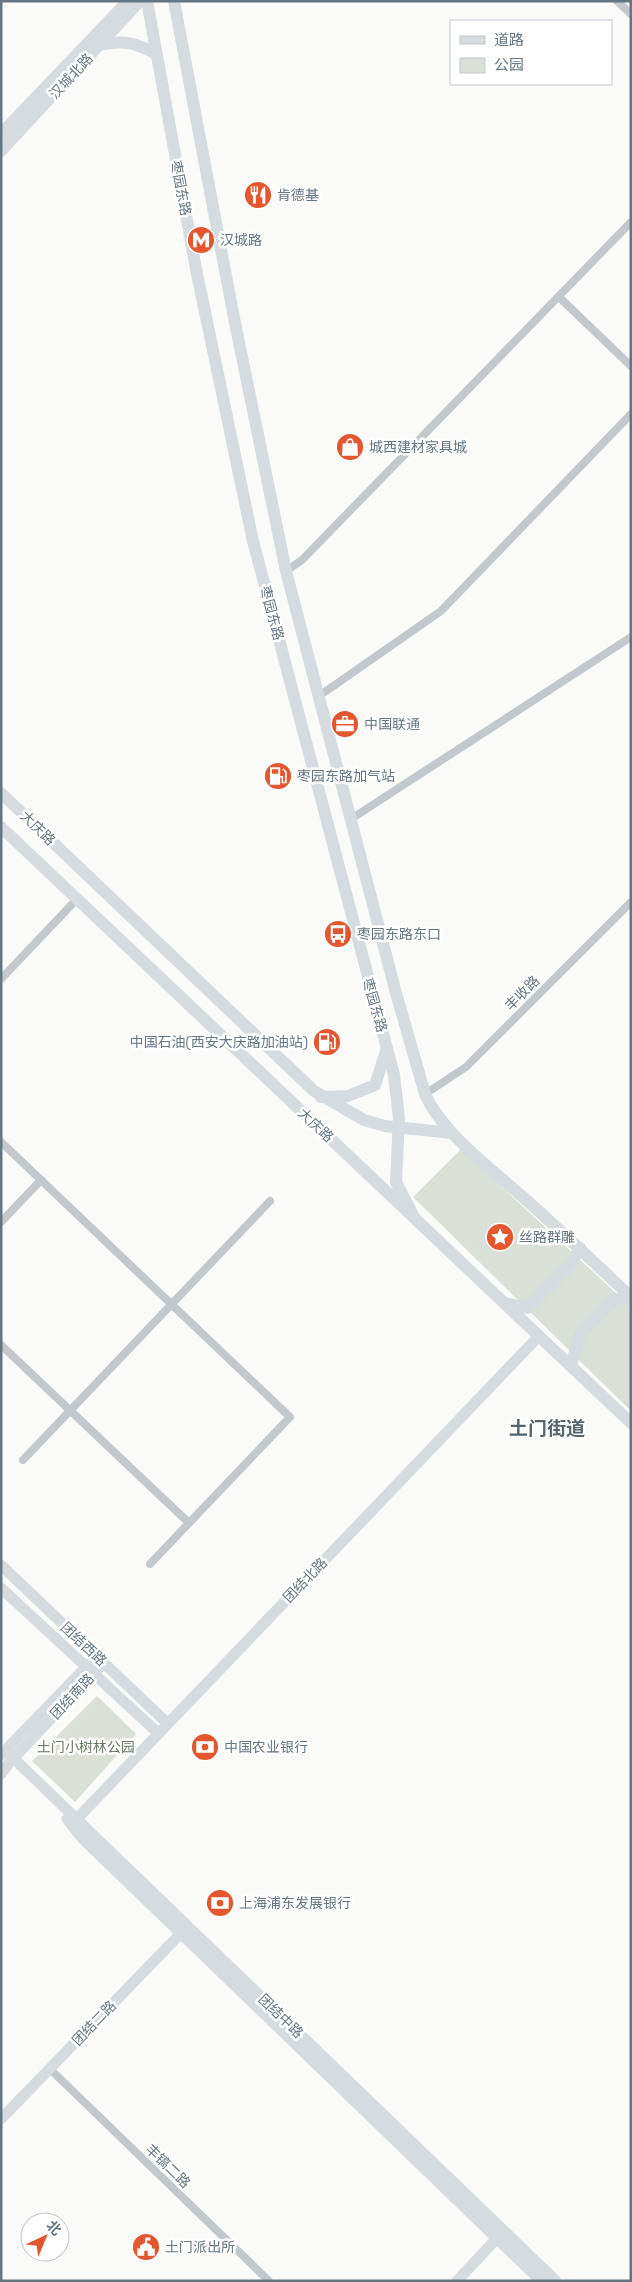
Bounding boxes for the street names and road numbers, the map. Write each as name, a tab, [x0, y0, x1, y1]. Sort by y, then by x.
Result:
street label: 汉城北路	[45, 49, 97, 103]
street label: 枣园东路	[167, 159, 195, 217]
street label: 枣园东路	[256, 584, 288, 642]
street label: 大庆路	[17, 807, 59, 849]
street label: 丰收路	[501, 972, 543, 1014]
street label: 枣园东路	[359, 976, 391, 1034]
street label: 大庆路	[295, 1104, 337, 1146]
street label: 团结北路	[279, 1554, 331, 1606]
street label: 团结西路	[57, 1618, 111, 1670]
street label: 团结南路	[46, 1669, 98, 1723]
street label: 团结中路	[255, 1990, 307, 2042]
street label: 团结二路	[68, 1997, 120, 2049]
street label: 丰镐二路	[142, 2140, 194, 2192]

